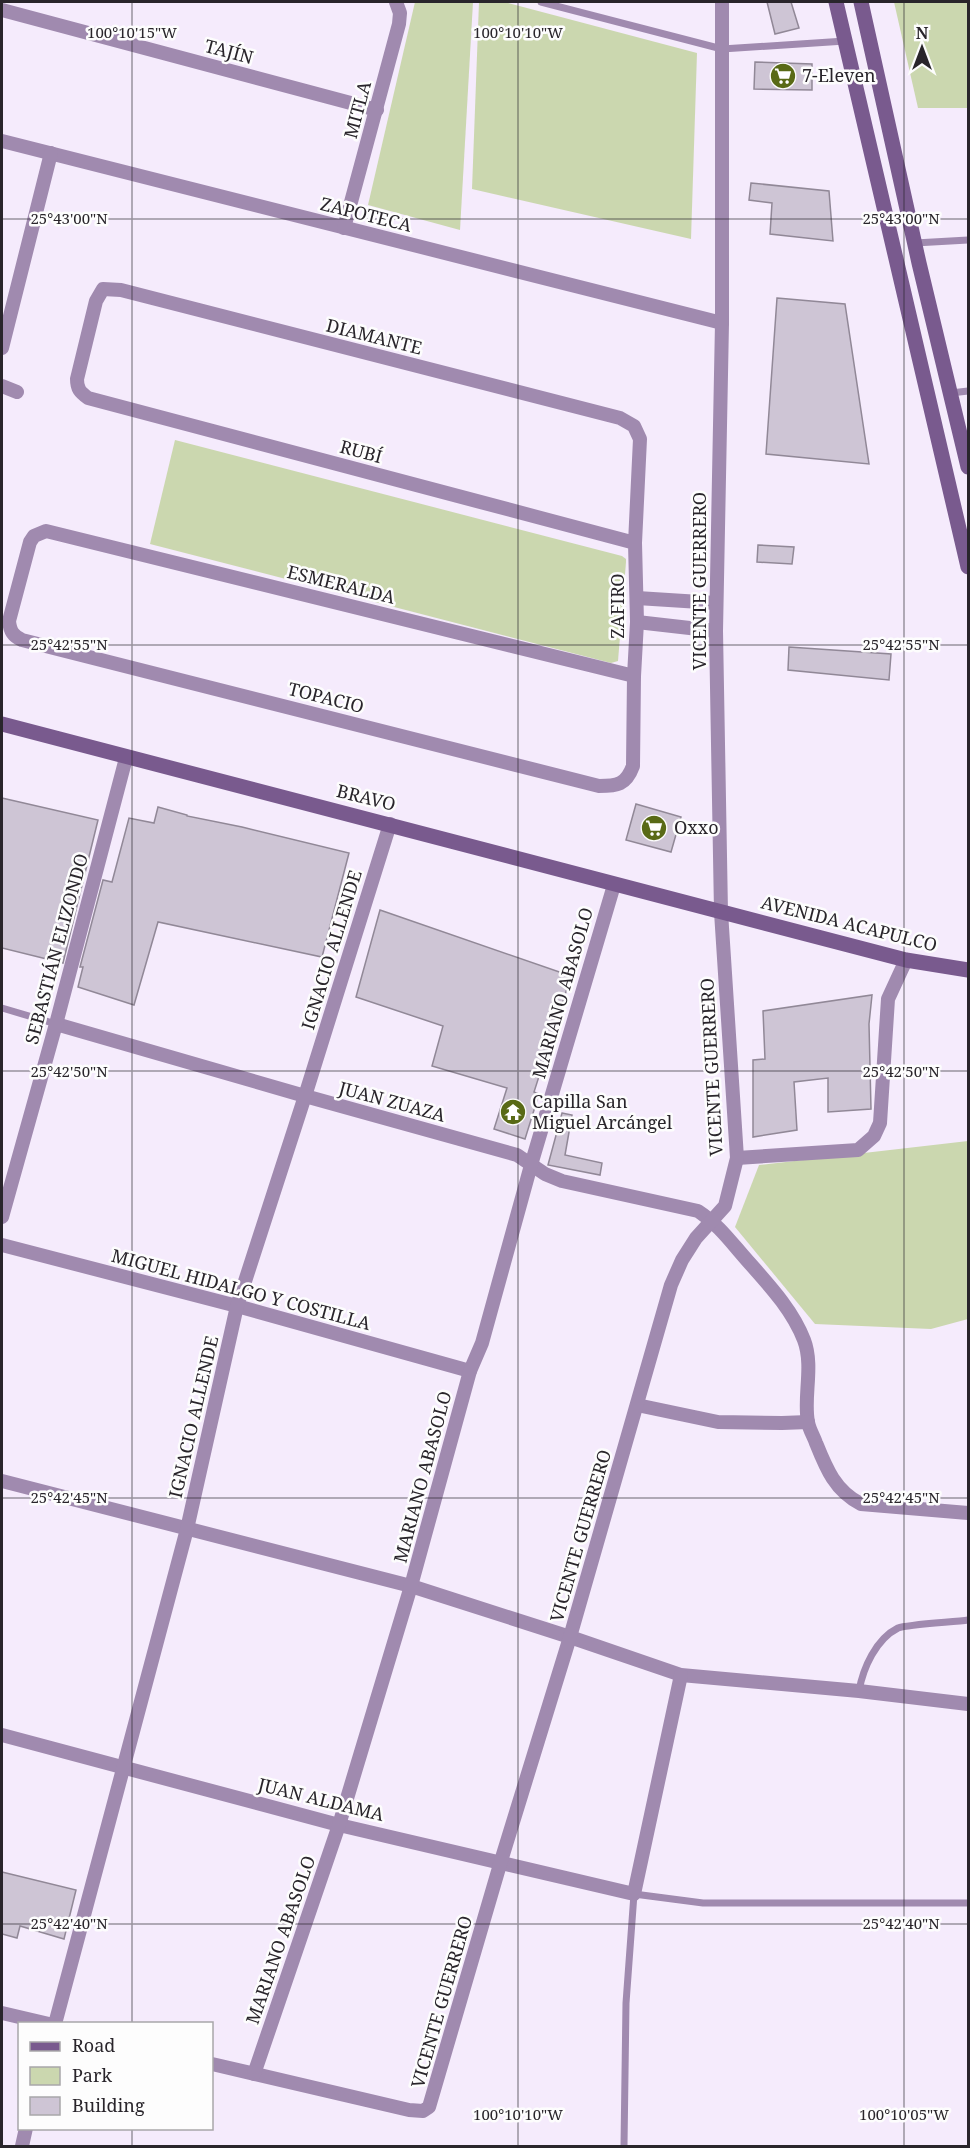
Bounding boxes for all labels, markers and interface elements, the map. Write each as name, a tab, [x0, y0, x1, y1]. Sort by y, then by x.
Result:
north arrow	[892, 18, 952, 78]
text: 100°10'15"W	[87, 22, 177, 42]
text: 100°10'10"W	[473, 22, 563, 42]
text: N	[916, 22, 929, 44]
street label: TAJÍN	[202, 33, 256, 69]
supermarket icon: 7-Eleven	[768, 61, 798, 91]
place label: 7-Eleven	[802, 63, 876, 87]
street label: MITLA	[338, 78, 376, 141]
street label: ZAPOTECA	[318, 191, 415, 237]
text: 25°43'00"N	[30, 208, 108, 228]
text: 25°43'00"N	[862, 208, 940, 228]
street label: DIAMANTE	[324, 313, 425, 360]
street label: RUBÍ	[337, 434, 385, 468]
street label: VICENTE GUERRERO	[687, 492, 711, 670]
street label: ESMERALDA	[285, 559, 398, 609]
street label: ZAFIRO	[605, 573, 629, 639]
text: 25°42'55"N	[30, 634, 108, 654]
text: 25°42'55"N	[862, 634, 940, 654]
street label: TOPACIO	[286, 676, 367, 718]
street label: BRAVO	[334, 778, 398, 816]
supermarket icon: Oxxo	[639, 813, 669, 843]
place label: Oxxo	[674, 815, 719, 839]
street label: SEBASTIÁN ELIZONDO	[19, 851, 93, 1047]
street label: IGNACIO ALLENDE	[295, 867, 367, 1032]
street label: AVENIDA ACAPULCO	[759, 890, 940, 957]
street label: MARIANO ABASOLO	[526, 904, 598, 1081]
street label: VICENTE GUERRERO	[694, 977, 728, 1157]
text: 25°42'50"N	[30, 1061, 108, 1081]
text: 25°42'50"N	[862, 1061, 940, 1081]
street label: JUAN ZUAZA	[335, 1075, 448, 1127]
place label: Capilla San Miguel Arcángel	[532, 1089, 673, 1134]
temple icon: Capilla San Miguel Arcángel	[498, 1097, 528, 1127]
street label: MIGUEL HIDALGO Y COSTILLA	[109, 1243, 374, 1335]
street label: IGNACIO ALLENDE	[163, 1333, 223, 1500]
street label: MARIANO ABASOLO	[388, 1388, 457, 1565]
street label: VICENTE GUERRERO	[544, 1447, 616, 1625]
text: 25°42'45"N	[30, 1487, 108, 1507]
text: 25°42'45"N	[862, 1487, 940, 1507]
street label: JUAN ALDAMA	[255, 1772, 387, 1826]
street label: MARIANO ABASOLO	[240, 1852, 320, 2027]
text: 25°42'40"N	[30, 1913, 108, 1933]
street label: VICENTE GUERRERO	[405, 1913, 477, 2091]
text: 25°42'40"N	[862, 1913, 940, 1933]
legend	[18, 2022, 213, 2130]
text: Road	[72, 2033, 115, 2057]
text: Park	[72, 2063, 112, 2087]
text: Building	[72, 2093, 145, 2117]
text: 100°10'10"W	[473, 2104, 563, 2124]
text: 100°10'05"W	[859, 2104, 949, 2124]

